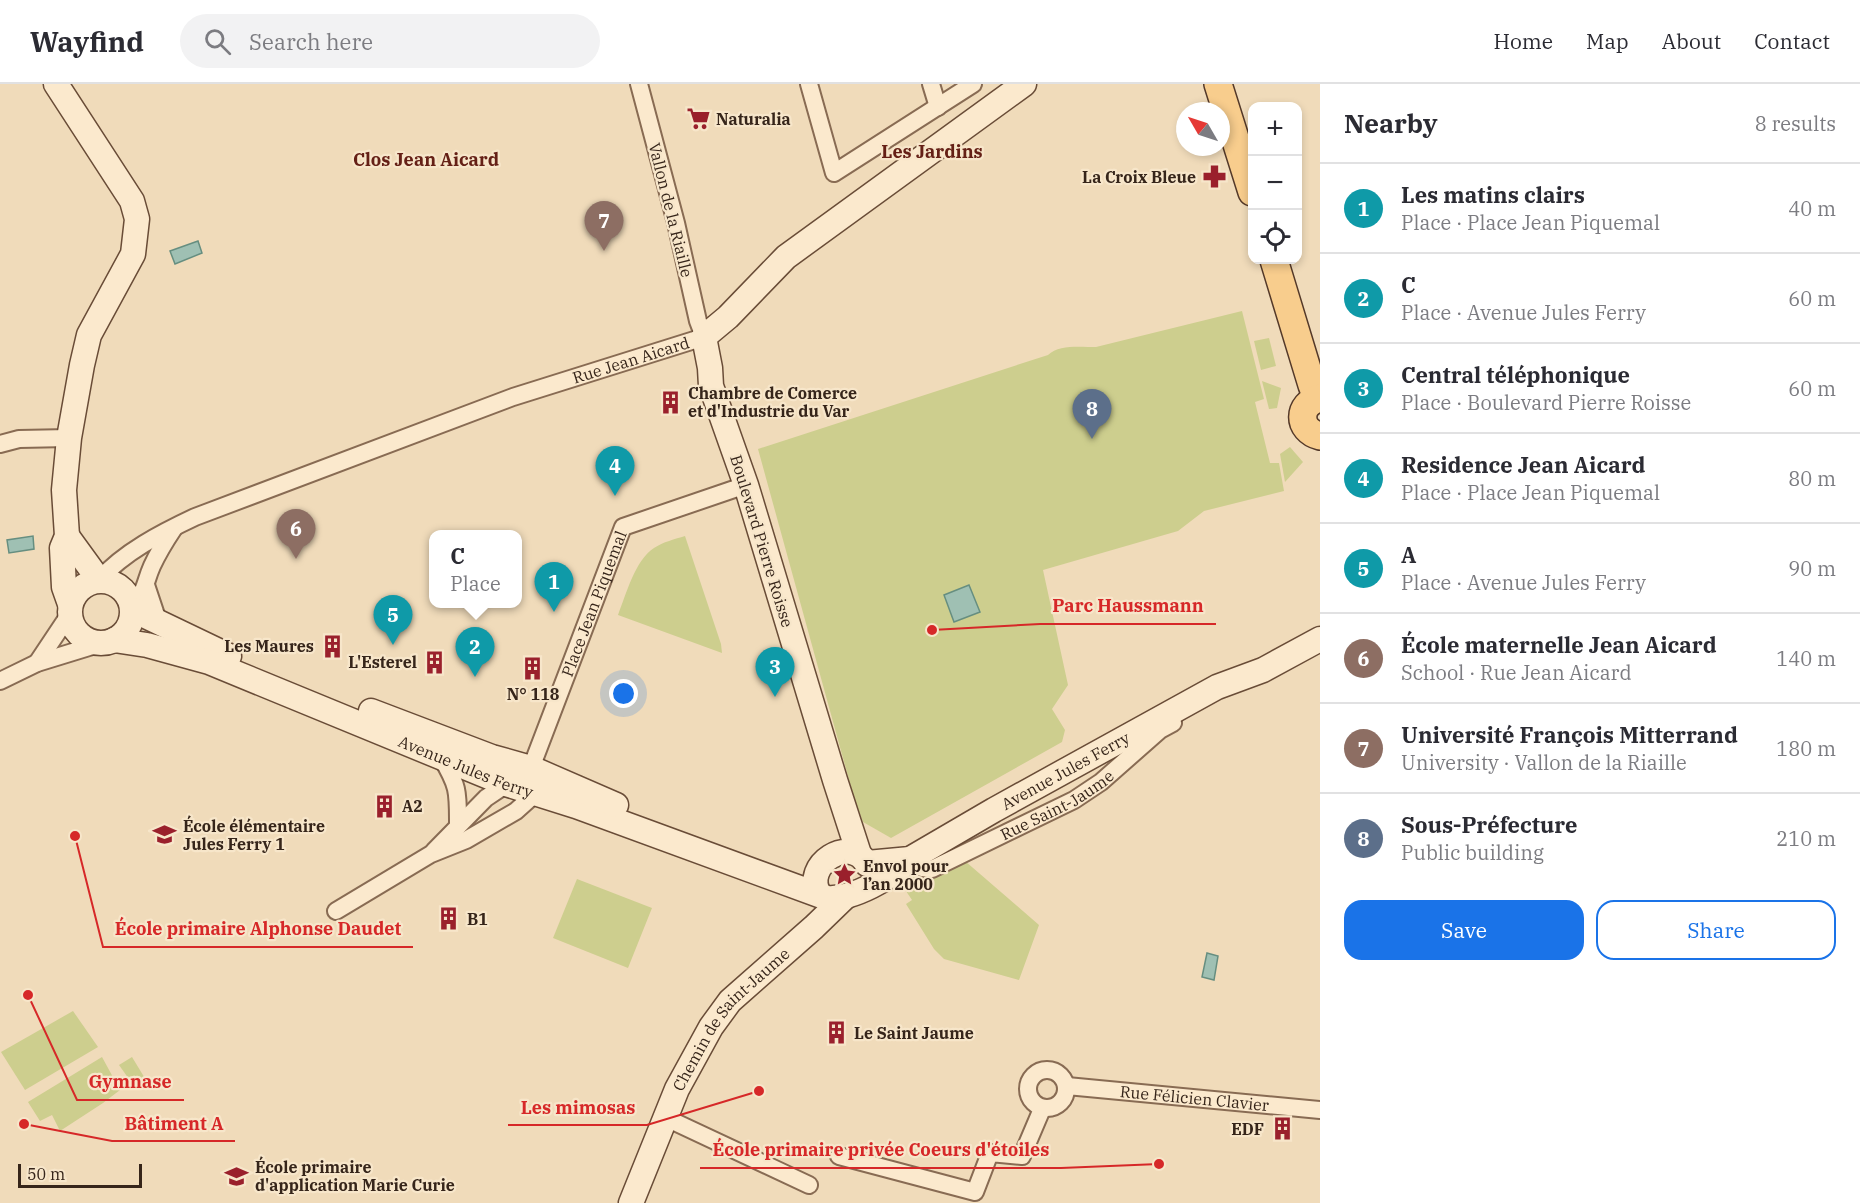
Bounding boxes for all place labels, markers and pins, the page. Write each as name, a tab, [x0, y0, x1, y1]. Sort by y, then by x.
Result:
supermarket icon: Naturalia	[685, 106, 711, 132]
place label: Naturalia	[716, 109, 791, 129]
pharmacy icon: La Croix Bleue	[1201, 164, 1227, 190]
place label: La Croix Bleue	[1082, 167, 1196, 187]
pin: 7	[584, 202, 624, 251]
place label: Chambre de Comerce et d'Industrie du Var	[688, 383, 857, 421]
building icon: Chambre de Comerce et d'Industrie du Var	[657, 389, 683, 415]
pin: 8	[1072, 390, 1112, 439]
pin: 4	[596, 446, 634, 496]
pin: 6	[276, 510, 316, 559]
pin: 1	[534, 562, 574, 612]
callout: Parc Haussmann	[1040, 588, 1216, 624]
pin: 5	[374, 596, 412, 645]
pin: 2	[456, 628, 494, 677]
building icon: Les Maures	[319, 633, 345, 659]
place label: Les Maures	[224, 636, 314, 656]
pin: 3	[756, 648, 794, 697]
building icon: L'Esterel	[422, 649, 448, 675]
place label: L'Esterel	[348, 652, 417, 672]
building icon: N° 118	[520, 656, 546, 682]
place label: N° 118	[507, 684, 560, 704]
building icon: A2	[371, 793, 397, 819]
place label: A2	[402, 796, 423, 816]
place label: École élémentaire Jules Ferry 1	[183, 815, 325, 854]
school or university icon: École élémentaire Jules Ferry 1	[152, 822, 178, 848]
place label: Envol pour l’an 2000	[863, 856, 949, 894]
place icon: Envol pour l’an 2000	[832, 862, 858, 888]
building icon: B1	[436, 906, 462, 932]
place label: B1	[467, 909, 488, 929]
callout: École primaire Alphonse Daudet	[103, 911, 413, 947]
building icon: Le Saint Jaume	[823, 1020, 849, 1046]
place label: Le Saint Jaume	[854, 1023, 974, 1043]
callout: Gymnase	[77, 1064, 184, 1100]
callout: Les mimosas	[508, 1089, 647, 1125]
callout: Bâtiment A	[112, 1105, 235, 1141]
building icon: EDF	[1269, 1116, 1295, 1142]
place label: EDF	[1231, 1119, 1264, 1139]
callout: École primaire privée Coeurs d'étoiles	[700, 1132, 1061, 1168]
place label: École primaire d'application Marie Curie	[255, 1156, 455, 1195]
school or university icon: École primaire d'application Marie Curie	[224, 1163, 250, 1189]

